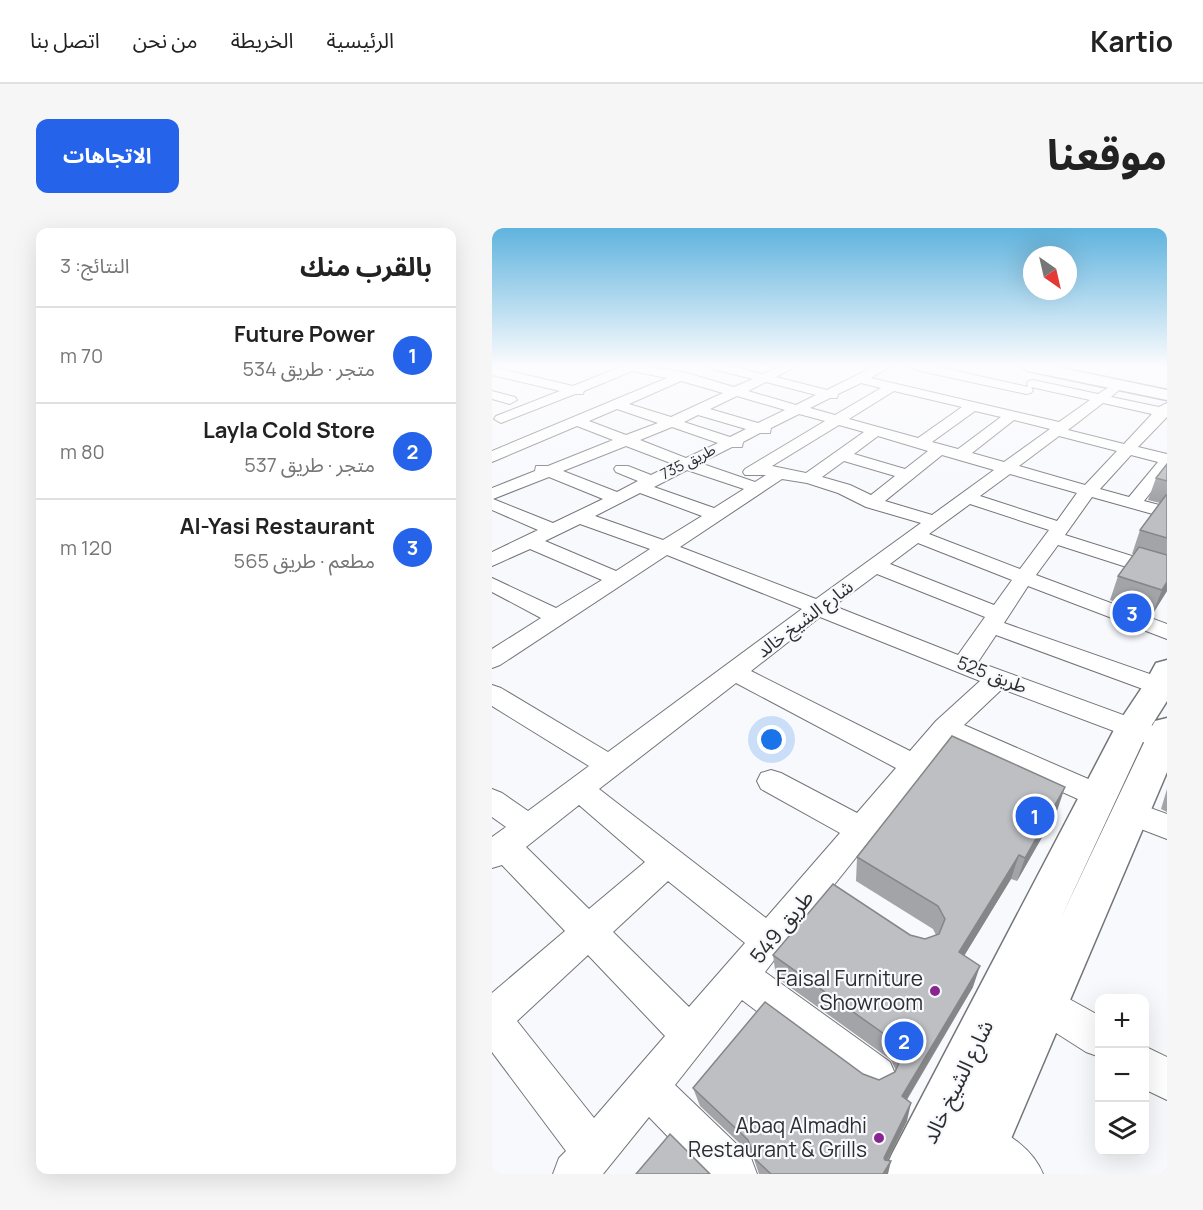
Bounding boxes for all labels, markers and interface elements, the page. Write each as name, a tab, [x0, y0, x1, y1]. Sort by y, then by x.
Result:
text: Kartio	[1090, 22, 1173, 60]
text: اتصل بنا	[30, 26, 100, 54]
text: من نحن	[133, 26, 198, 54]
text: الخريطة	[231, 26, 294, 54]
text: الرئيسية	[327, 26, 394, 54]
button: الاتجاهات	[36, 119, 179, 193]
text: موقعنا	[1047, 125, 1167, 183]
north arrow	[1023, 246, 1077, 300]
text: بالقرب منك	[300, 248, 432, 284]
text: النتائج: 3	[60, 252, 130, 279]
text: Future Power	[234, 319, 375, 349]
text: 70 m	[60, 342, 103, 369]
text: 1	[408, 342, 417, 369]
text: متجر · طريق 534	[242, 355, 375, 382]
text: Layla Cold Store	[203, 415, 375, 445]
text: 80 m	[60, 438, 105, 465]
text: 2	[407, 438, 418, 465]
street label: طريق 735	[656, 439, 719, 484]
text: متجر · طريق 537	[244, 451, 375, 478]
text: Al-Yasi Restaurant	[180, 511, 375, 541]
text: 120 m	[60, 534, 112, 561]
text: 3	[407, 534, 418, 561]
text: مطعم · طريق 565	[234, 547, 375, 574]
street label: شارع الشيخ خالد	[751, 574, 859, 665]
pin: 3	[1112, 590, 1152, 636]
street label: طريق 525	[954, 650, 1031, 698]
your location	[757, 725, 786, 754]
pin: 1	[1016, 794, 1054, 838]
street label: طريق 549	[743, 884, 819, 969]
place label: Faisal Furniture Showroom	[776, 964, 923, 1016]
marker: Faisal Furniture Showroom	[928, 984, 942, 998]
map controls	[1095, 994, 1149, 1156]
button: +	[1095, 994, 1149, 1048]
street label: شارع الشيخ خالد	[915, 1015, 1001, 1149]
pin: 2	[884, 1018, 924, 1064]
button: −	[1095, 1048, 1149, 1102]
button: layers	[1095, 1102, 1149, 1156]
place label: Abaq Almadhi Restaurant & Grills	[688, 1111, 867, 1163]
marker: Abaq Almadhi Restaurant & Grills	[872, 1131, 886, 1145]

